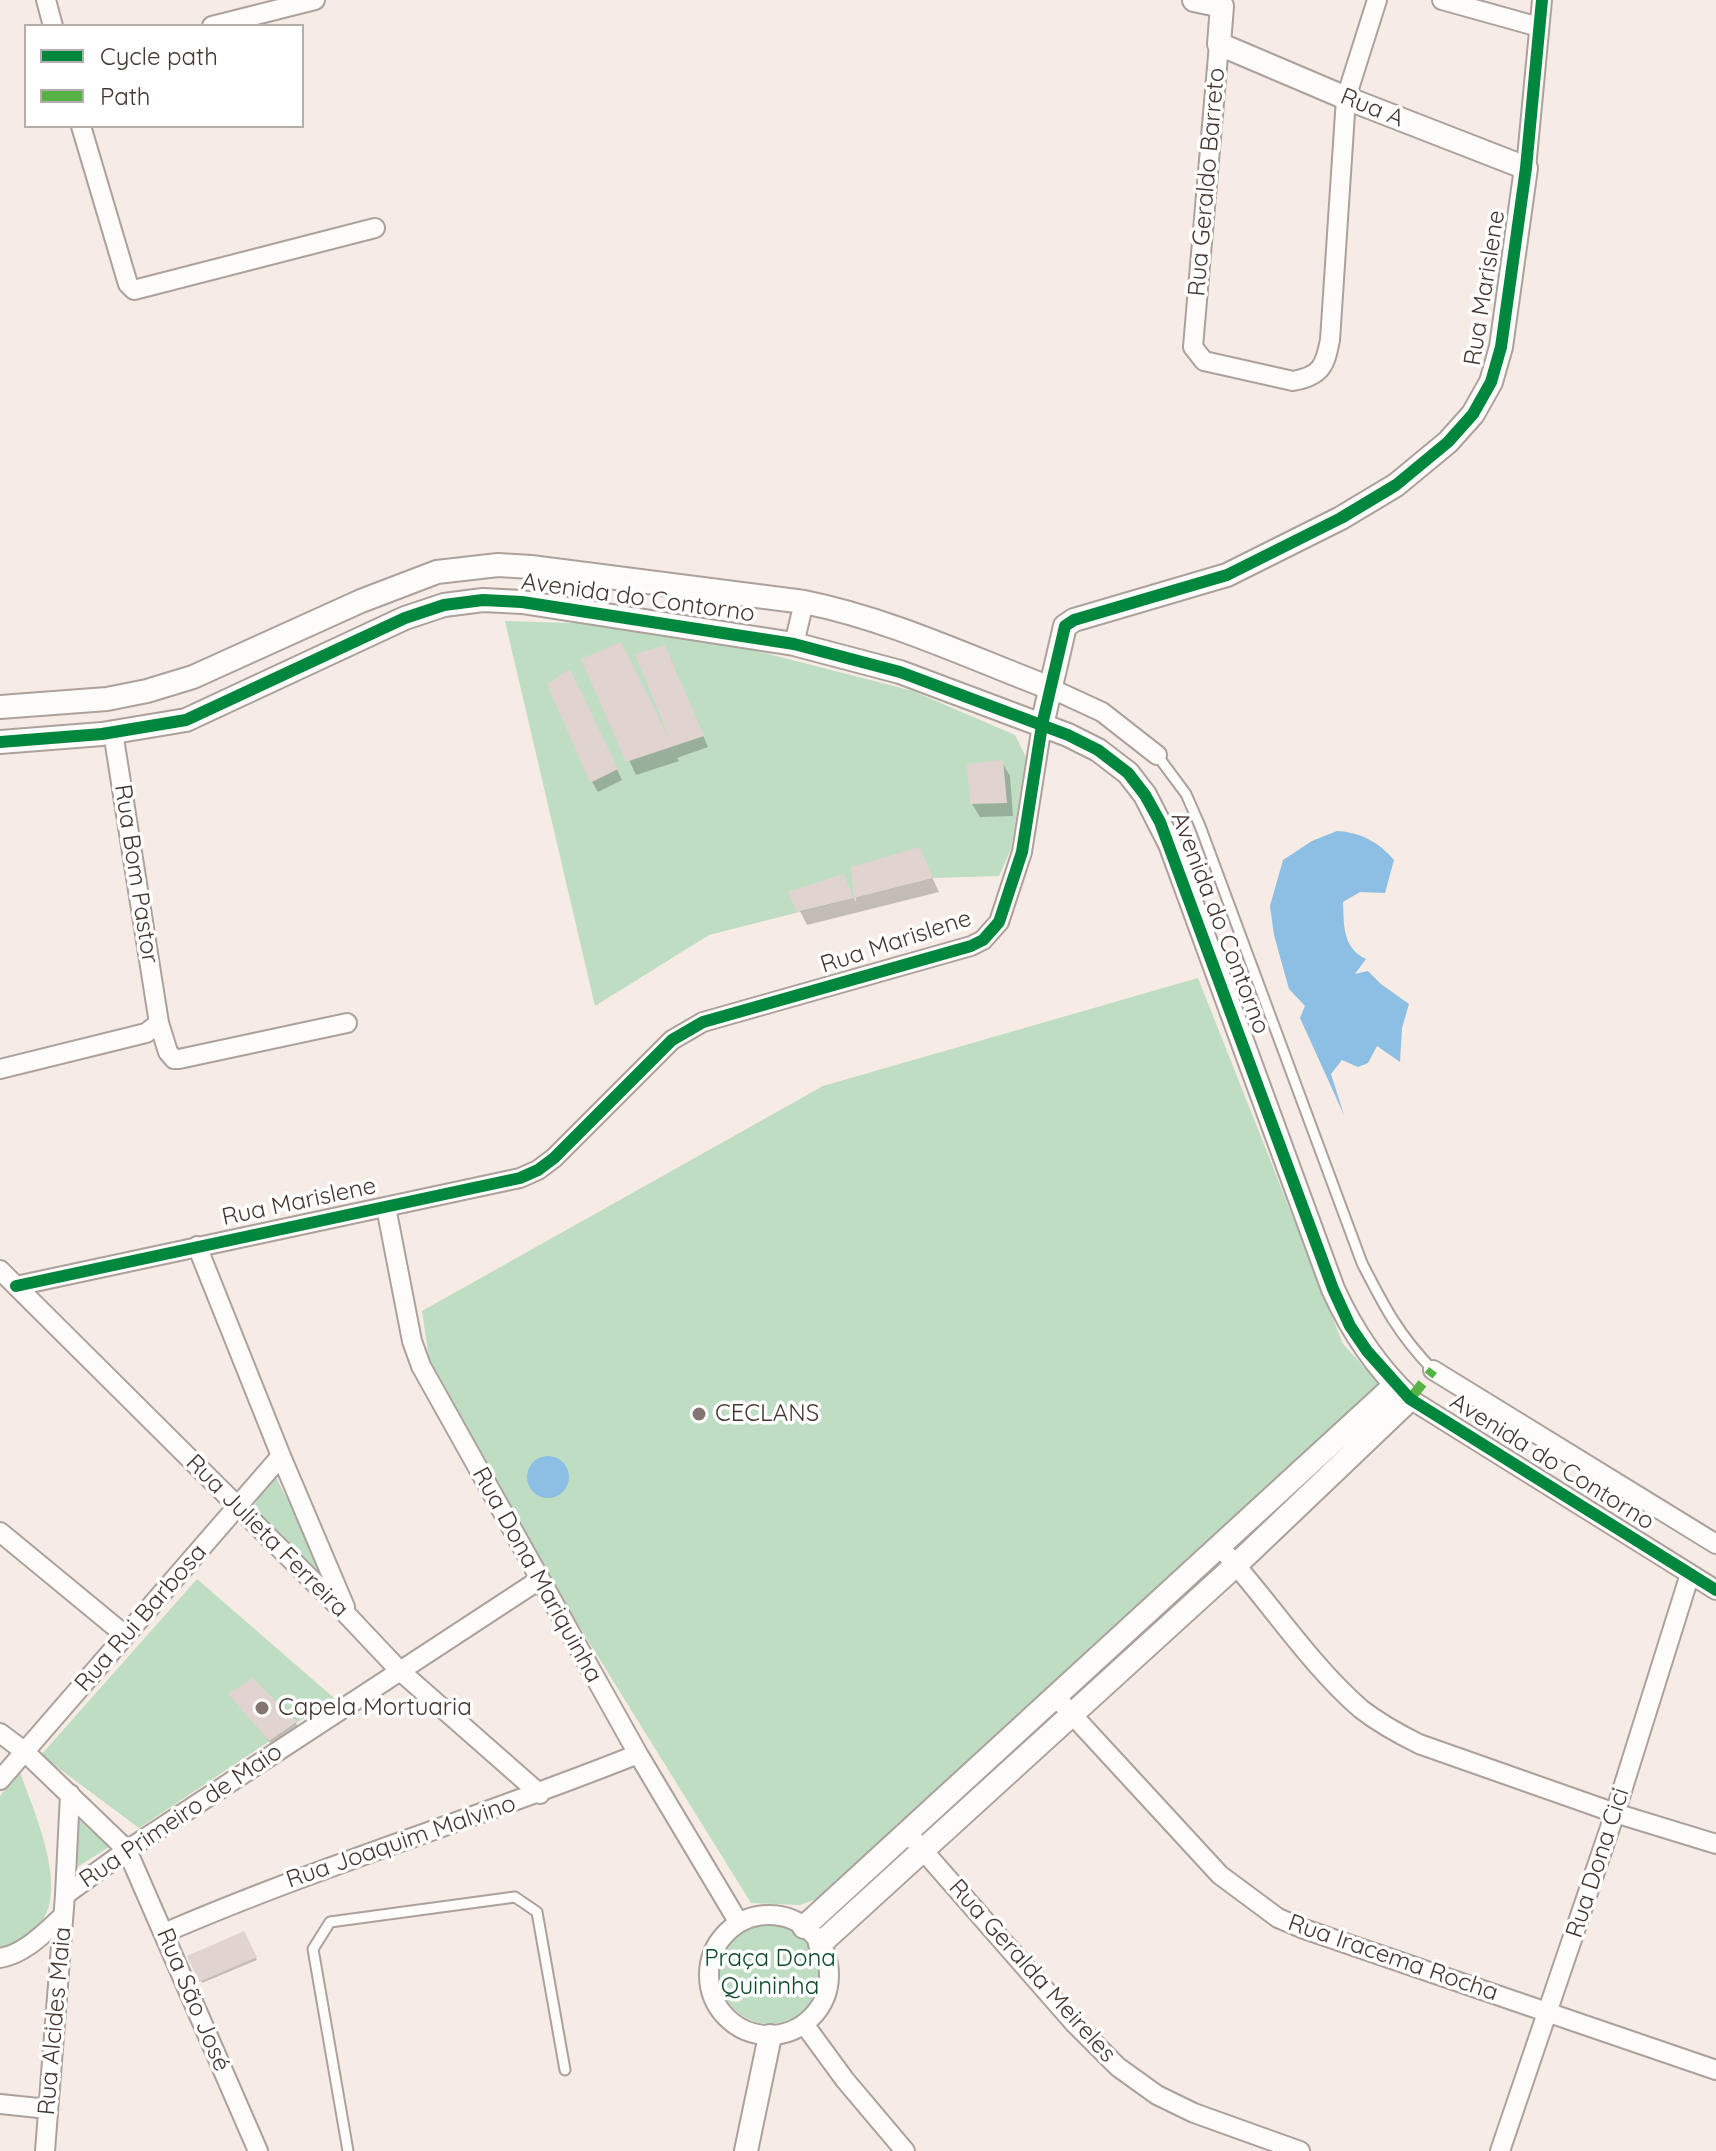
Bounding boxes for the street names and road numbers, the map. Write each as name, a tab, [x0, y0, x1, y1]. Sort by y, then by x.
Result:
street label: Rua Geraldo Barreto	[1183, 66, 1231, 298]
street label: Rua A	[1336, 82, 1408, 134]
street label: Rua Marislene	[1459, 208, 1511, 368]
street label: Avenida do Contorno	[519, 567, 757, 629]
street label: Rua Bom Pastor	[108, 782, 164, 966]
street label: Avenida do Contorno	[1164, 808, 1276, 1038]
street label: Rua Marislene	[817, 904, 975, 980]
street label: Rua Marislene	[219, 1172, 379, 1232]
street label: Avenida do Contorno	[1445, 1387, 1659, 1537]
street label: Rua Julieta Ferreira	[180, 1449, 354, 1623]
street label: Rua Dona Mariquinha	[466, 1462, 608, 1688]
street label: Rua Rui Barbosa	[69, 1538, 213, 1698]
street label: Rua Primeiro de Maio	[74, 1737, 288, 1895]
street label: Rua Dona Cici	[1560, 1784, 1636, 1942]
street label: Rua Joaquim Malvino	[283, 1789, 519, 1895]
street label: Rua Geralda Meireles	[942, 1874, 1122, 2068]
street label: Rua Iracema Rocha	[1284, 1909, 1502, 2007]
street label: Rua São José	[150, 1924, 236, 2076]
street label: Rua Alcides Maia	[32, 1926, 78, 2116]

